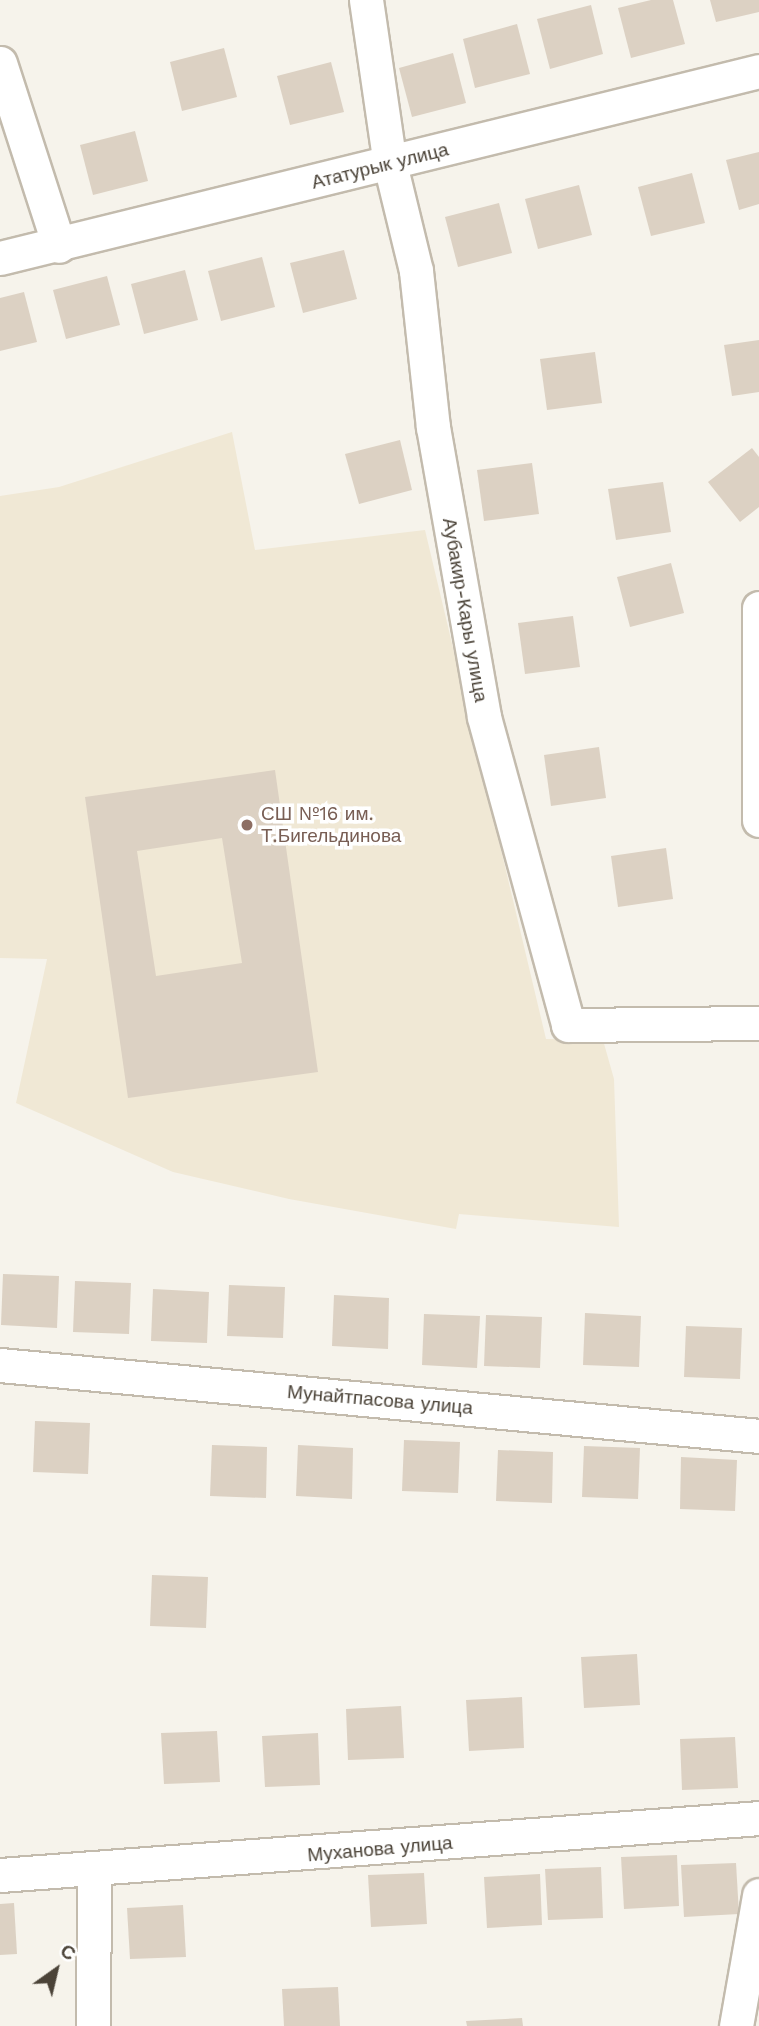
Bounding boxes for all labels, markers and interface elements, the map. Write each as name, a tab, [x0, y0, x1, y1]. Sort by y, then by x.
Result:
street label: Ататурык улица	[309, 138, 451, 194]
street label: Аубакир-Кары улица	[438, 516, 492, 704]
place label: СШ №16 им. Т.Бигельдинова	[261, 803, 401, 847]
marker: СШ №16 им. Т.Бигельдинова	[239, 817, 255, 833]
street label: Мунайтпасова улица	[286, 1381, 474, 1419]
street label: Муханова улица	[306, 1831, 454, 1867]
north arrow	[21, 1935, 91, 2005]
text: С	[56, 1939, 80, 1966]

